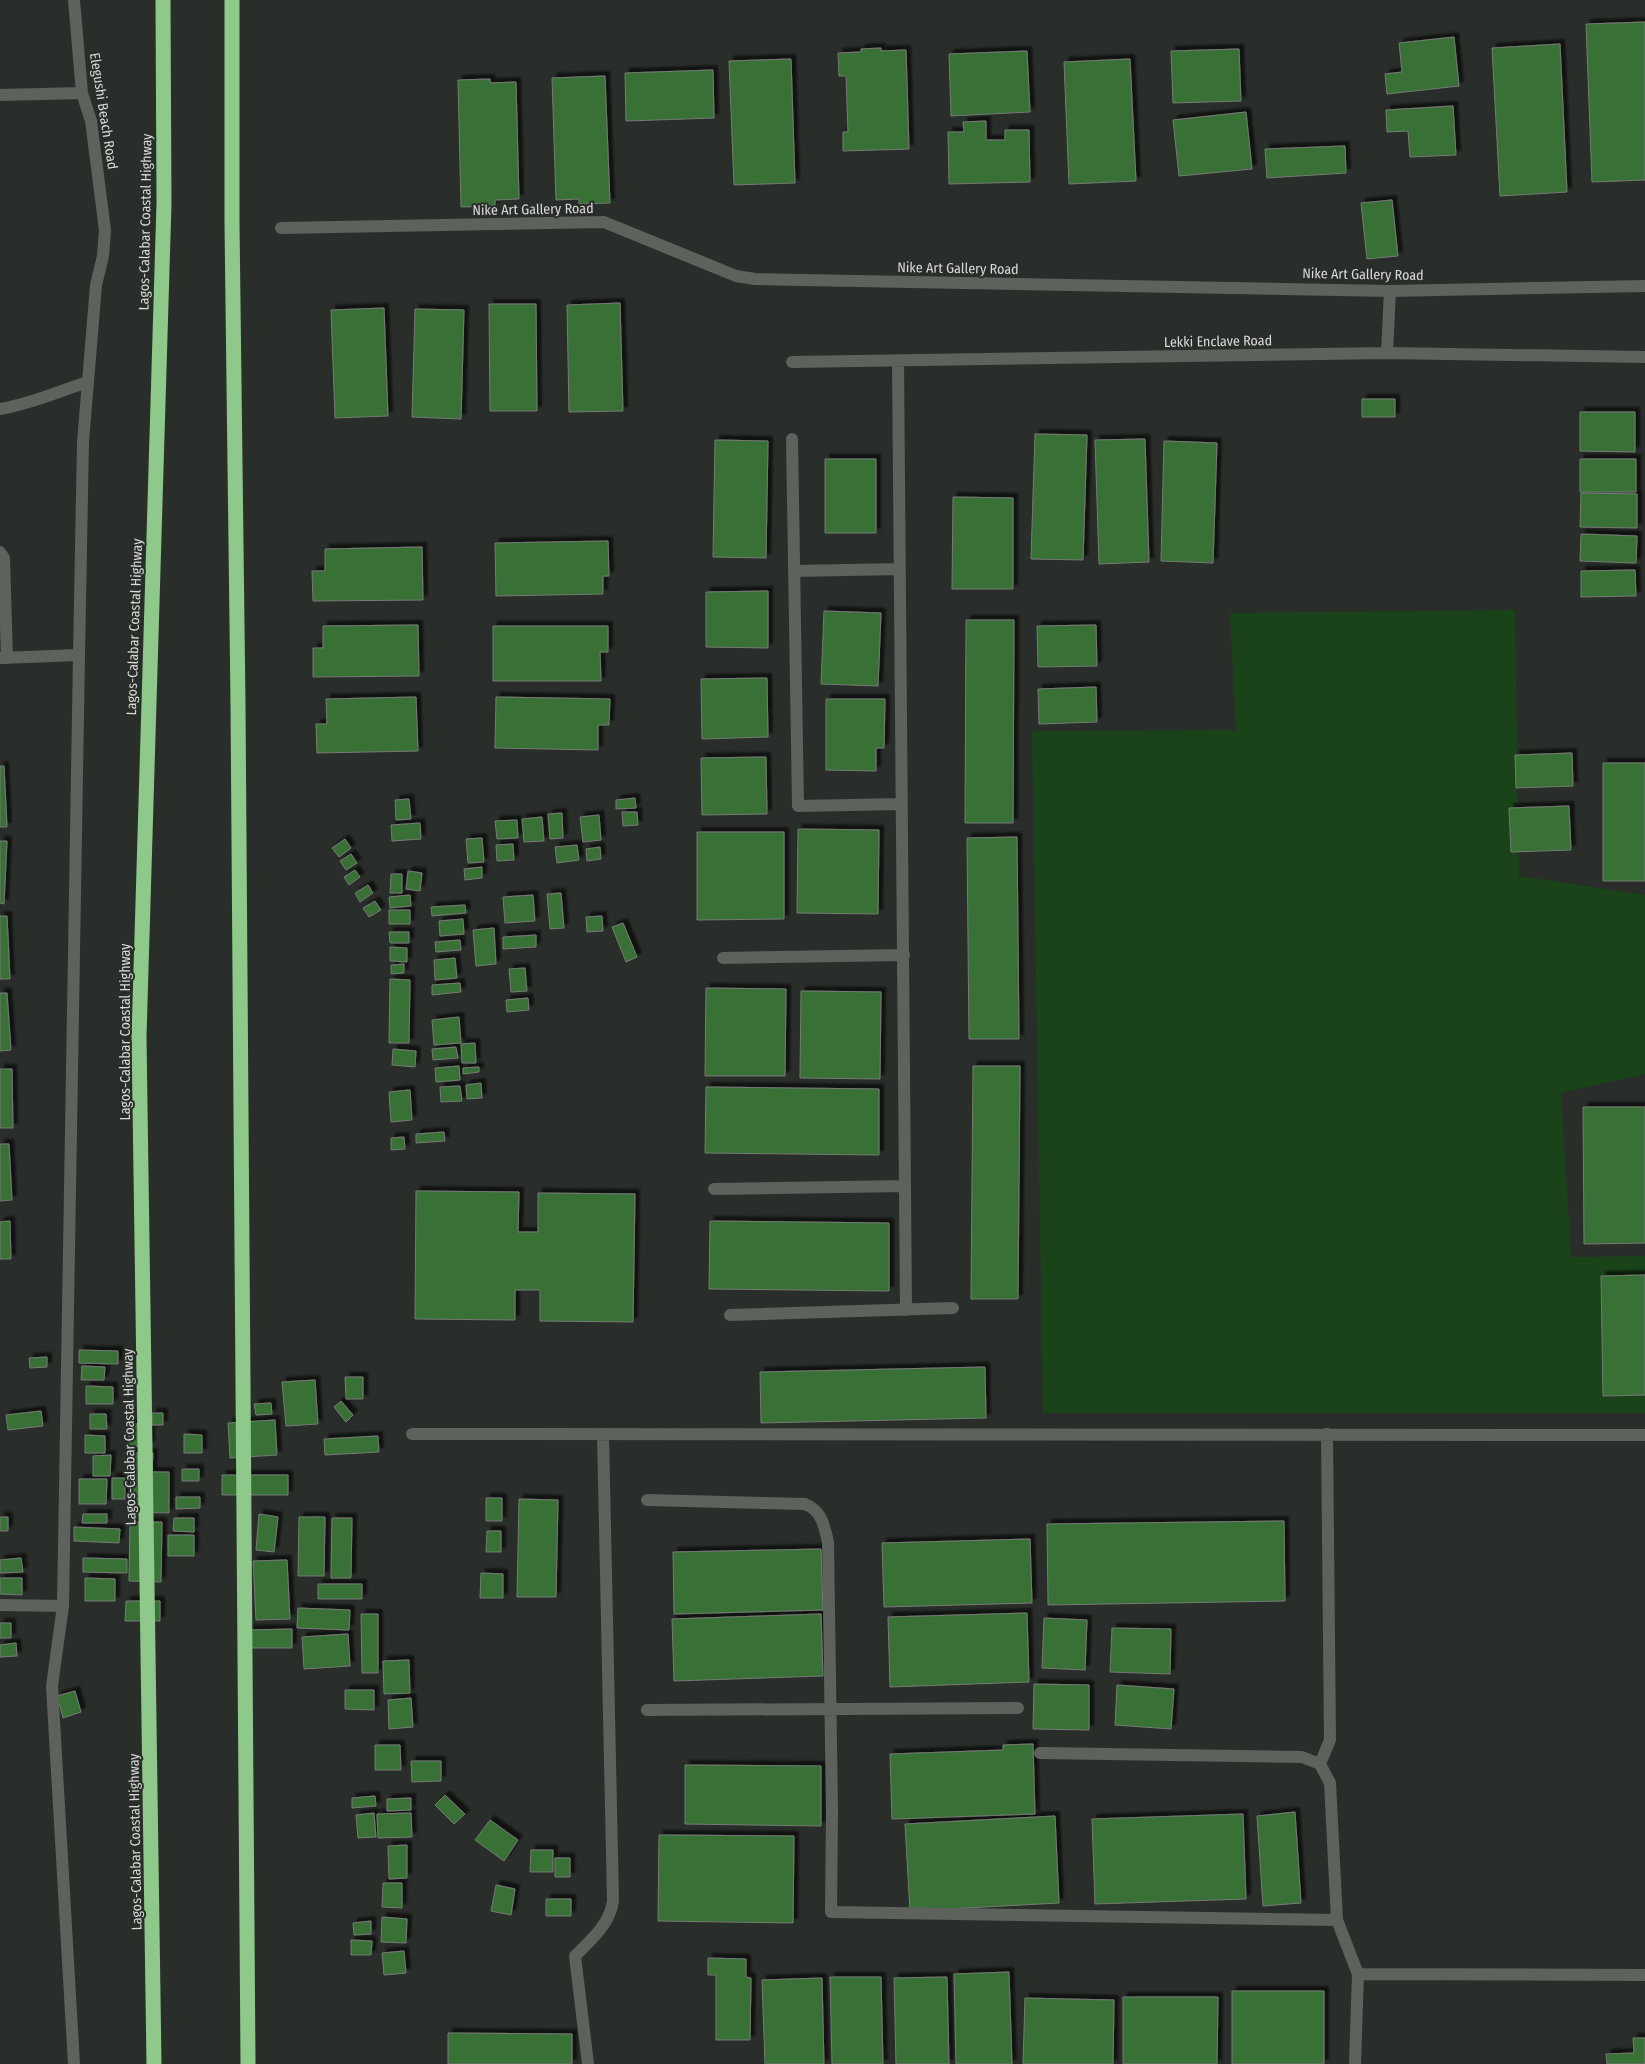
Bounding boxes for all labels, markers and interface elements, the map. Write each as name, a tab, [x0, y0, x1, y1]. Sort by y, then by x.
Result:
street label: Elegushi Beach Road	[86, 52, 121, 171]
street label: Lagos-Calabar Coastal Highway	[135, 133, 156, 311]
street label: Nike Art Gallery Road	[472, 200, 594, 219]
street label: Nike Art Gallery Road	[897, 259, 1019, 278]
street label: Nike Art Gallery Road	[1302, 265, 1424, 284]
street label: Lekki Enclave Road	[1164, 332, 1272, 351]
street label: Lagos-Calabar Coastal Highway	[123, 538, 146, 716]
street label: Lagos-Calabar Coastal Highway	[117, 943, 134, 1120]
street label: Lagos-Calabar Coastal Highway	[119, 1348, 140, 1526]
street label: Lagos-Calabar Coastal Highway	[125, 1753, 146, 1931]

